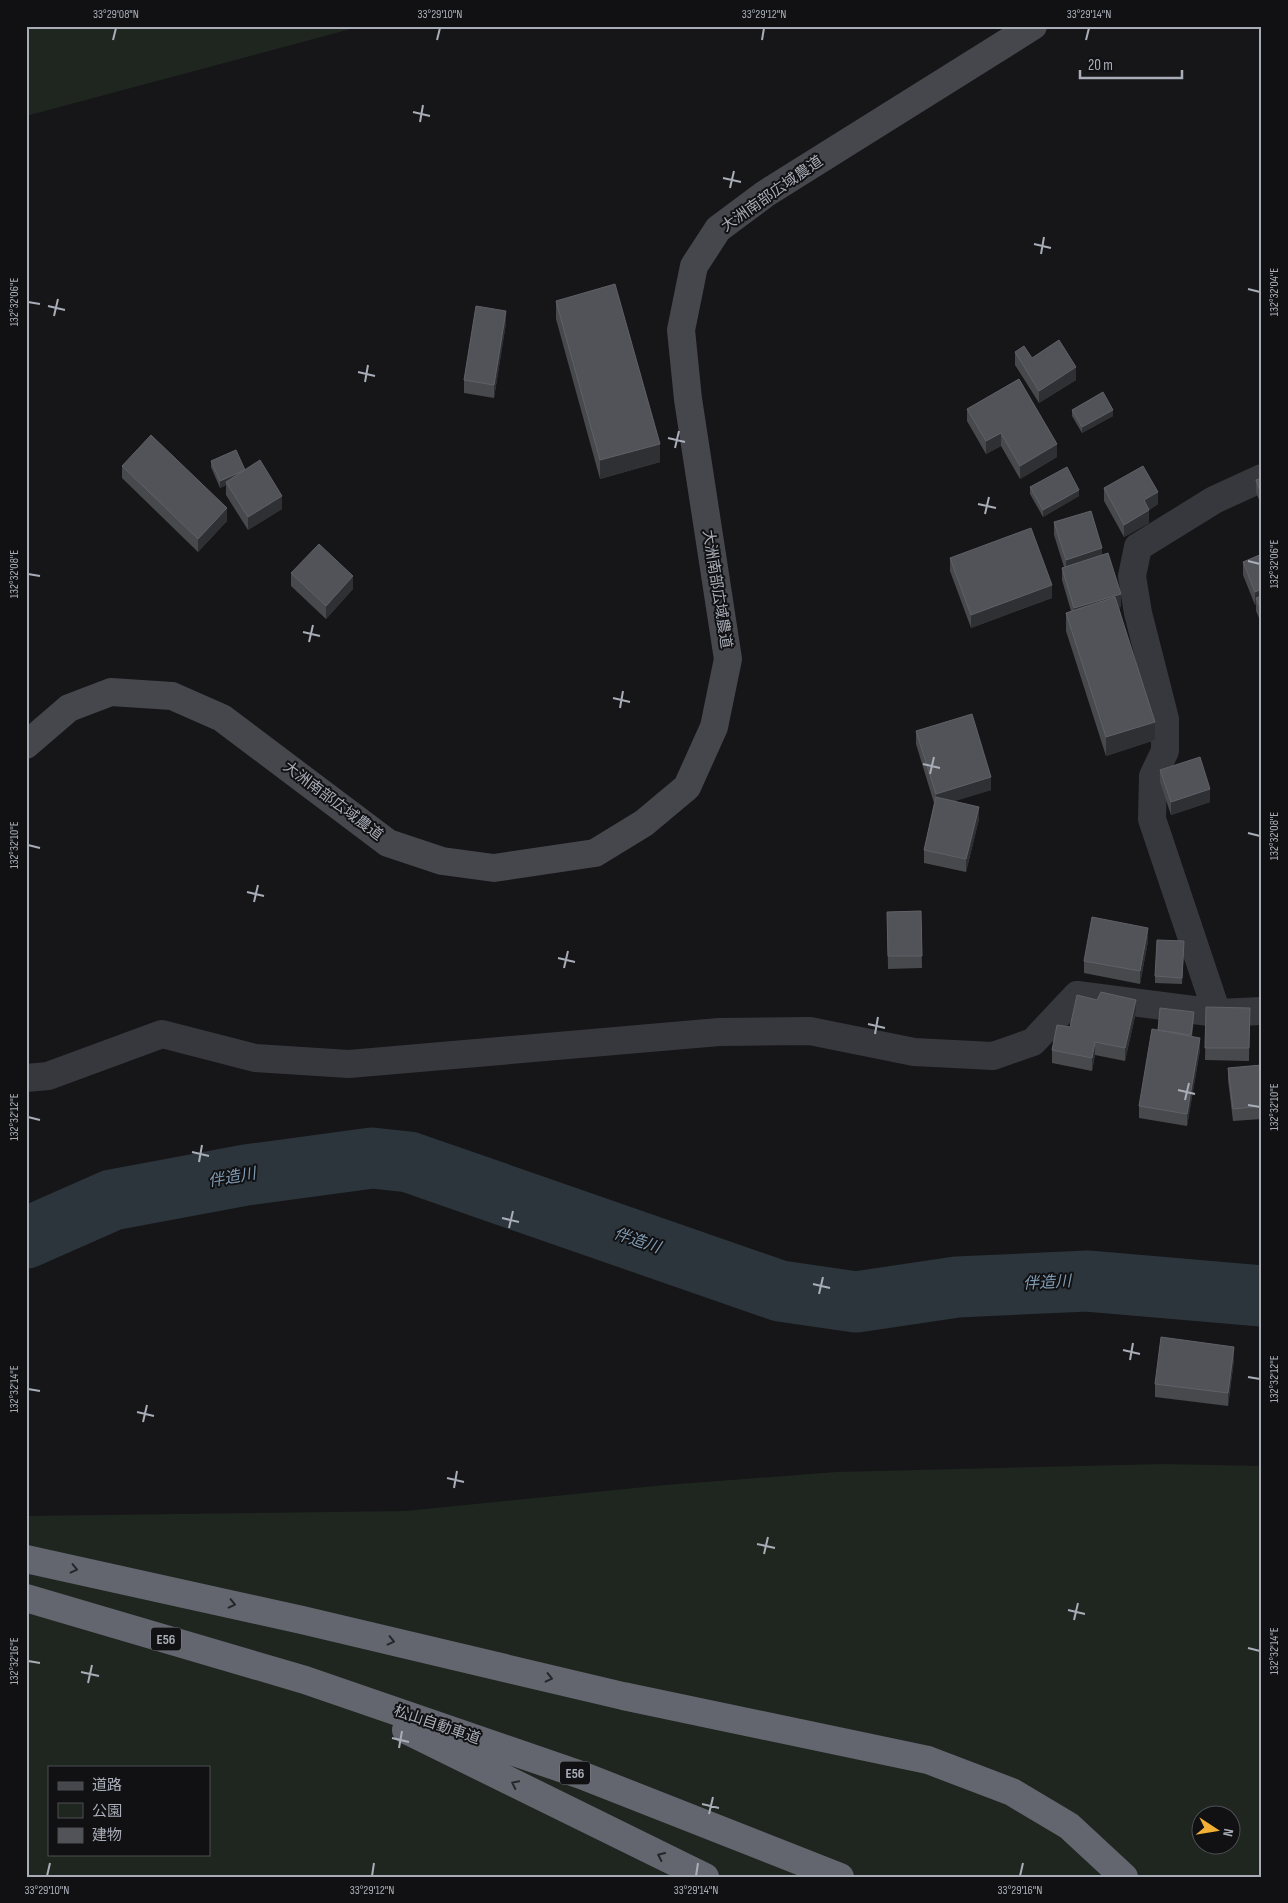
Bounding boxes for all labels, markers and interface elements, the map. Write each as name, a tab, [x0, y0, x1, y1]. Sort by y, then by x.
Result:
text: 33°29'08"N	[93, 7, 139, 22]
text: 33°29'10"N	[418, 7, 462, 22]
text: 33°29'12"N	[742, 7, 786, 22]
text: 33°29'14"N	[1067, 7, 1111, 22]
scale bar	[1080, 48, 1183, 80]
text: 20 m	[1088, 56, 1113, 75]
street label: 大洲南部広域農道	[717, 152, 827, 236]
text: 132°32'04"E	[1267, 268, 1282, 316]
text: 132°32'06"E	[7, 278, 22, 326]
street label: 大洲南部広域農道	[698, 528, 736, 650]
text: 132°32'06"E	[1267, 540, 1282, 588]
text: 132°32'08"E	[7, 550, 22, 598]
street label: 大洲南部広域農道	[279, 757, 387, 845]
text: 132°32'08"E	[1267, 812, 1282, 860]
text: 132°32'10"E	[7, 821, 22, 869]
text: 132°32'10"E	[1267, 1083, 1282, 1131]
text: 132°32'12"E	[7, 1093, 22, 1141]
water label: 伴造川	[207, 1164, 259, 1192]
water label: 伴造川	[611, 1224, 665, 1258]
water label: 伴造川	[1023, 1272, 1073, 1294]
text: 132°32'12"E	[1267, 1355, 1282, 1403]
text: 132°32'14"E	[7, 1365, 22, 1413]
one-way arrow	[69, 1563, 78, 1574]
one-way arrow	[228, 1598, 237, 1609]
text: 132°32'14"E	[1267, 1627, 1282, 1675]
road number: E56	[151, 1628, 181, 1650]
one-way arrow	[386, 1635, 395, 1646]
text: 132°32'16"E	[7, 1637, 22, 1685]
one-way arrow	[544, 1672, 553, 1683]
street label: 松山自動車道	[391, 1701, 483, 1749]
road number: E56	[560, 1762, 590, 1785]
legend	[48, 1766, 210, 1856]
text: 道路	[92, 1776, 122, 1795]
one-way arrow	[511, 1780, 520, 1790]
text: 公園	[92, 1802, 122, 1821]
north arrow	[1190, 1806, 1240, 1856]
text: 建物	[92, 1826, 122, 1845]
text: N	[1219, 1827, 1237, 1838]
one-way arrow	[657, 1852, 666, 1862]
text: 33°29'10"N	[25, 1883, 69, 1898]
text: 33°29'12"N	[350, 1883, 394, 1898]
text: 33°29'14"N	[674, 1883, 718, 1898]
text: 33°29'16"N	[998, 1883, 1042, 1898]

